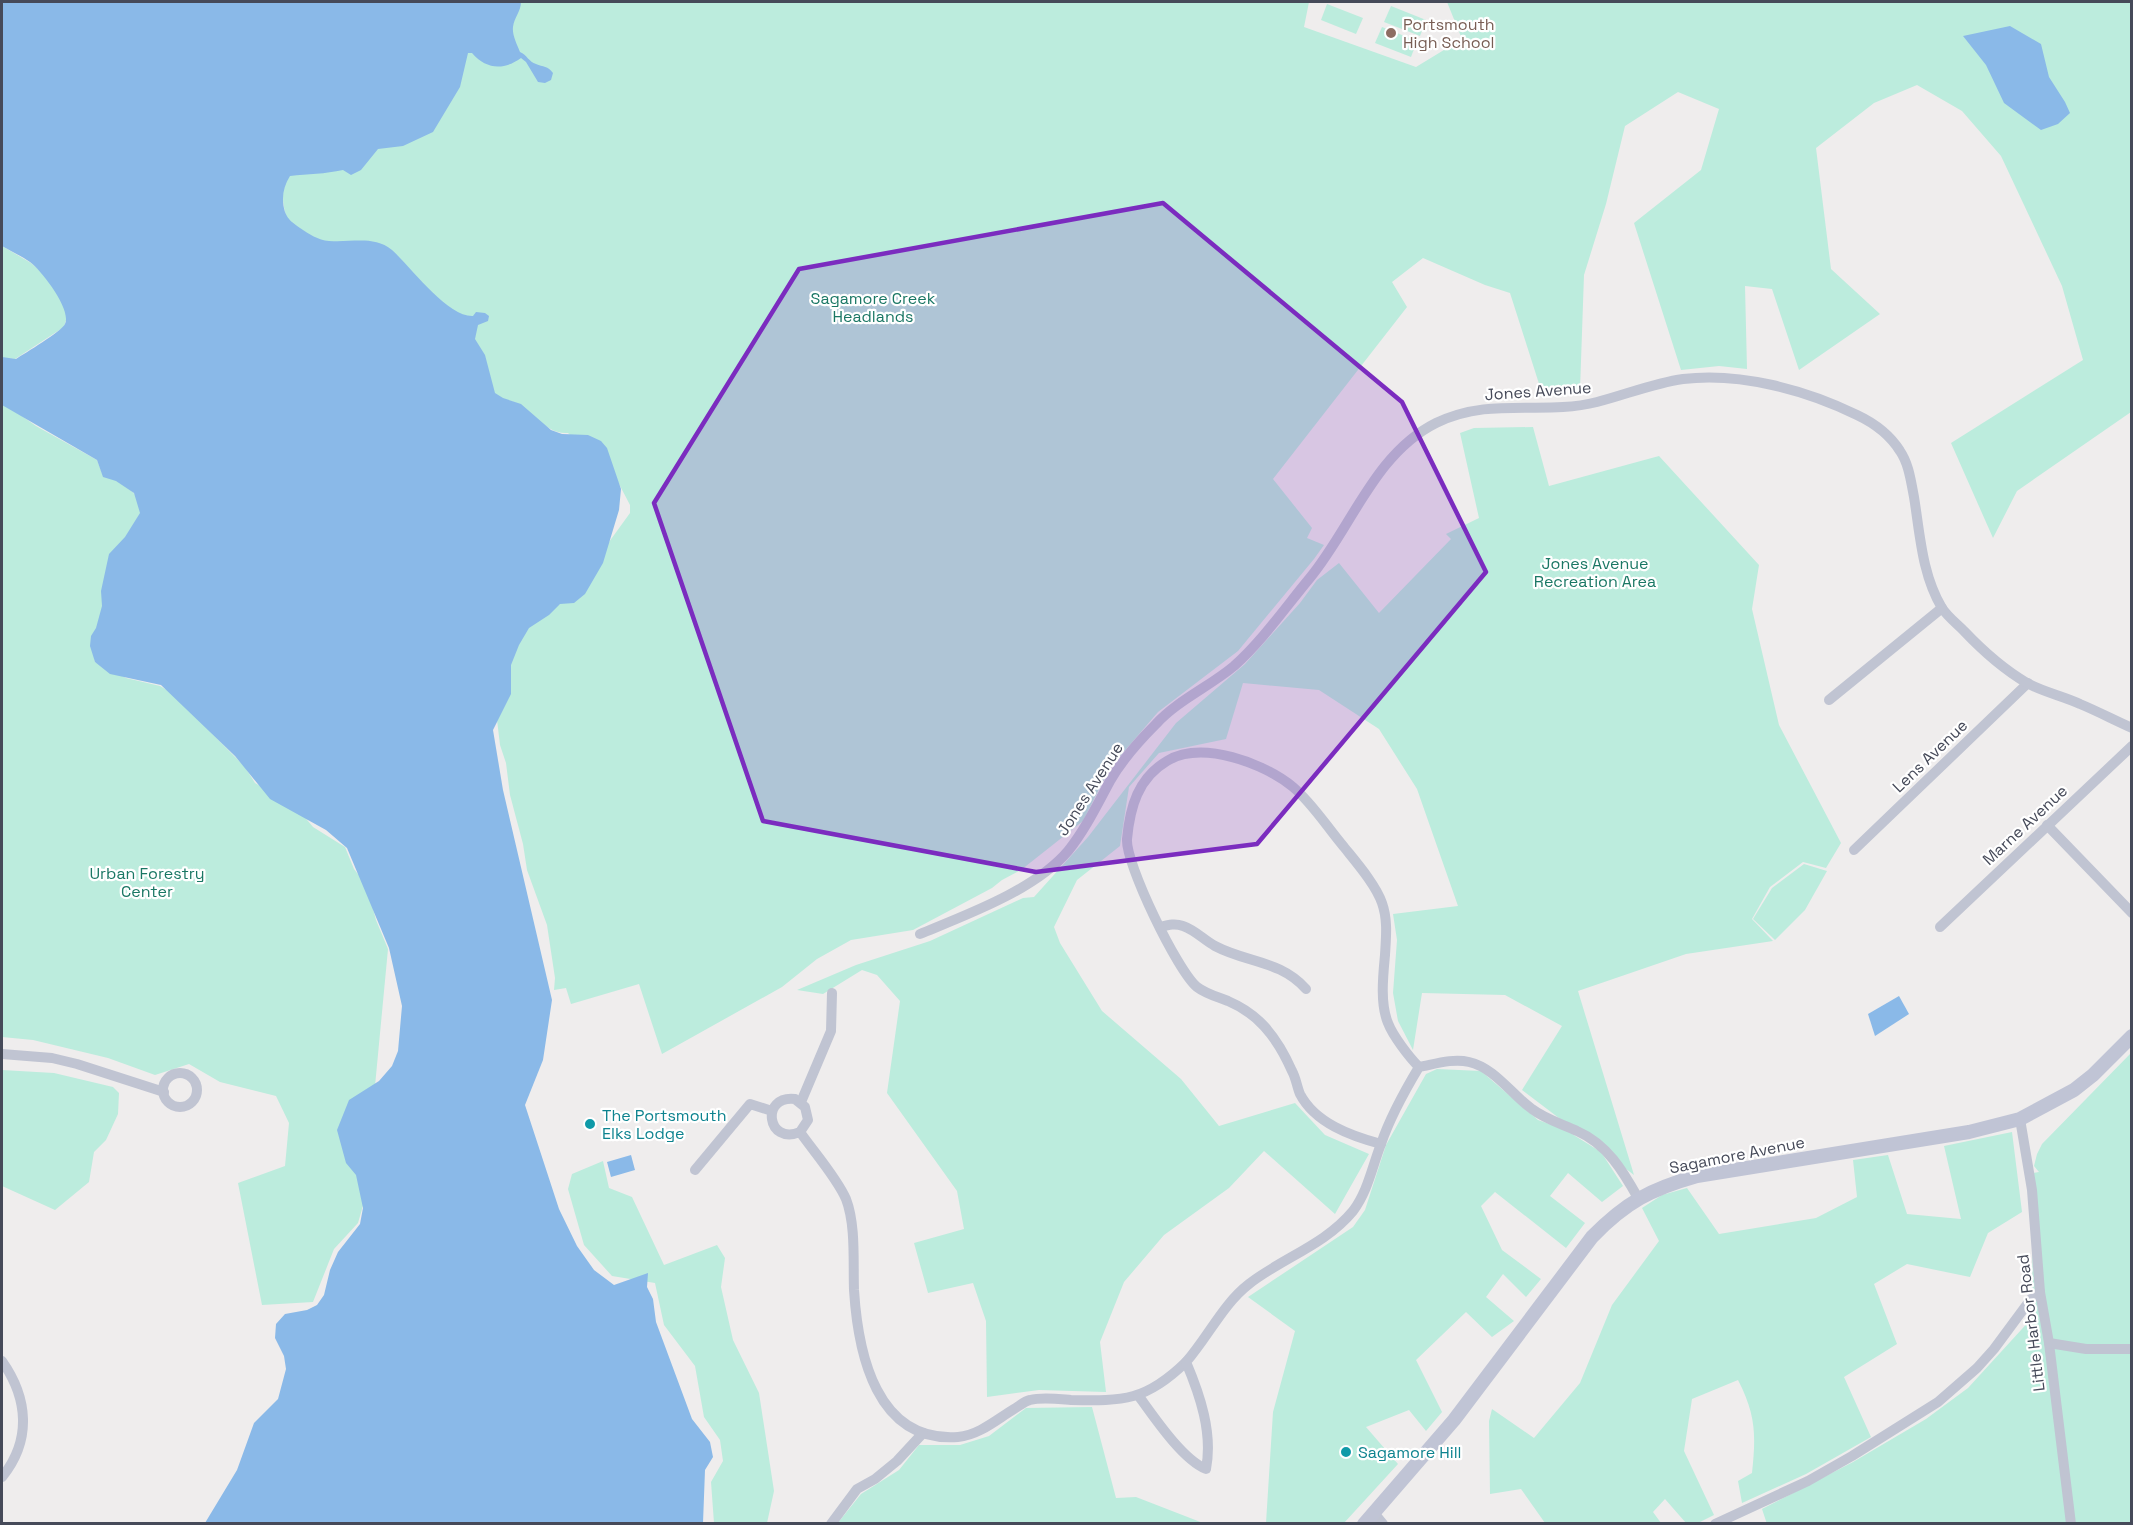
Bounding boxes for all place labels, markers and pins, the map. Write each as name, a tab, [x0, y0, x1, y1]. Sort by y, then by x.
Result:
place label: Portsmouth High School	[1403, 14, 1495, 53]
marker: Portsmouth High School	[1384, 26, 1398, 40]
place label: The Portsmouth Elks Lodge	[602, 1105, 726, 1144]
marker: The Portsmouth Elks Lodge	[583, 1117, 597, 1131]
place label: Sagamore Hill	[1358, 1442, 1462, 1463]
marker: Sagamore Hill	[1339, 1445, 1353, 1459]

